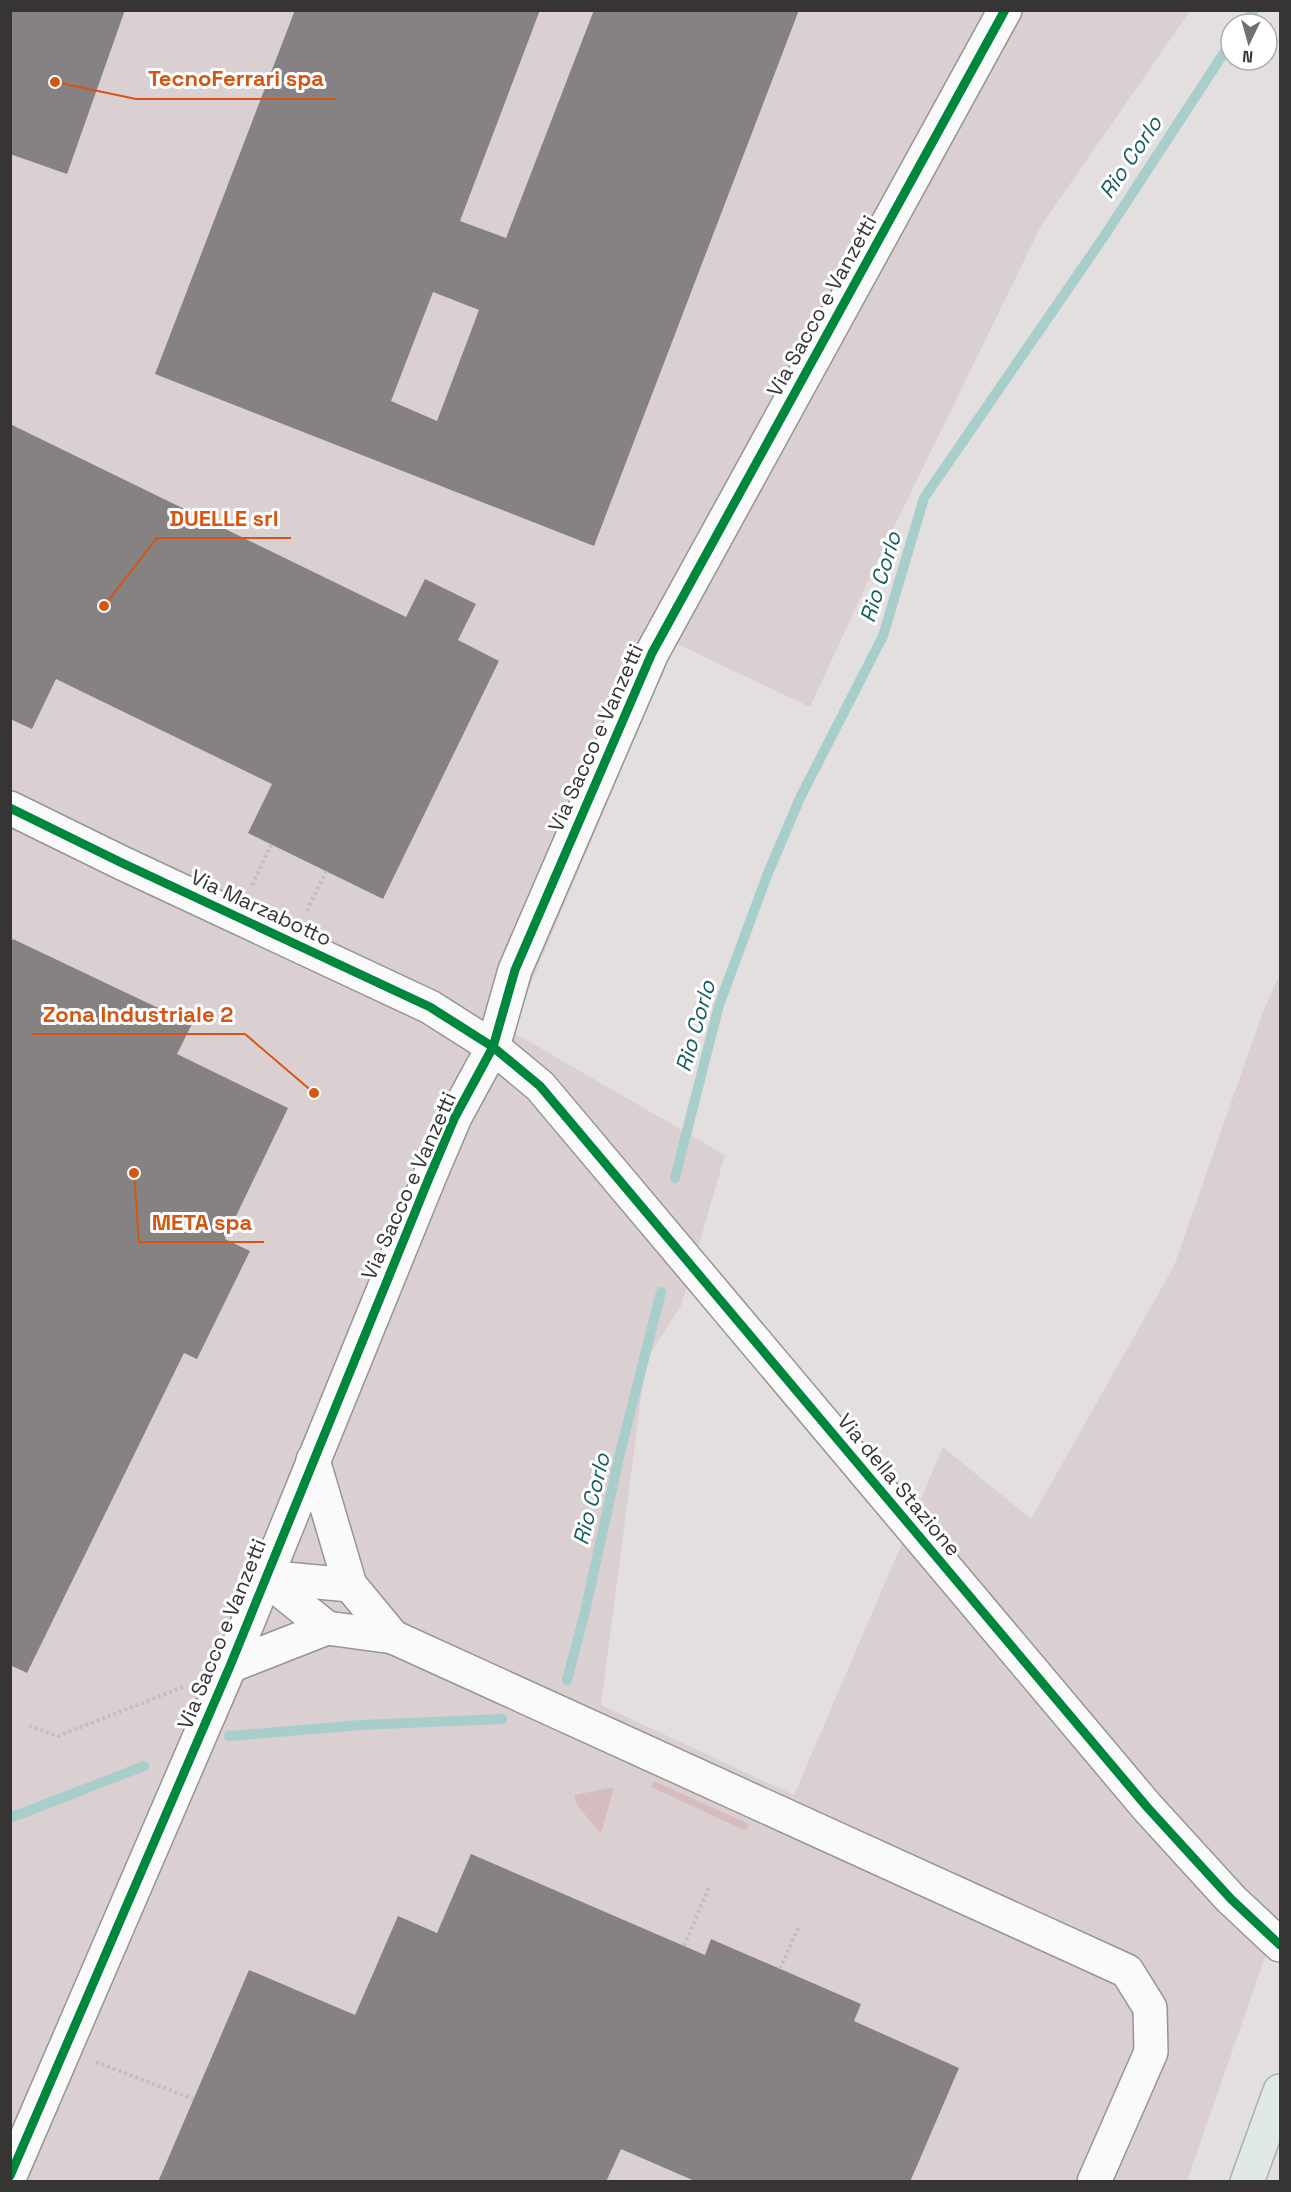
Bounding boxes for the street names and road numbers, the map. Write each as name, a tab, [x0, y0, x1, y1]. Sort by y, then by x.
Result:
street label: Via Sacco e Vanzetti	[761, 210, 883, 401]
street label: Via Sacco e Vanzetti	[542, 640, 649, 836]
street label: Via Marzabotto	[186, 863, 336, 952]
street label: Via Sacco e Vanzetti	[355, 1088, 462, 1284]
street label: Via della Stazione	[832, 1408, 967, 1562]
street label: Via Sacco e Vanzetti	[171, 1535, 272, 1733]

